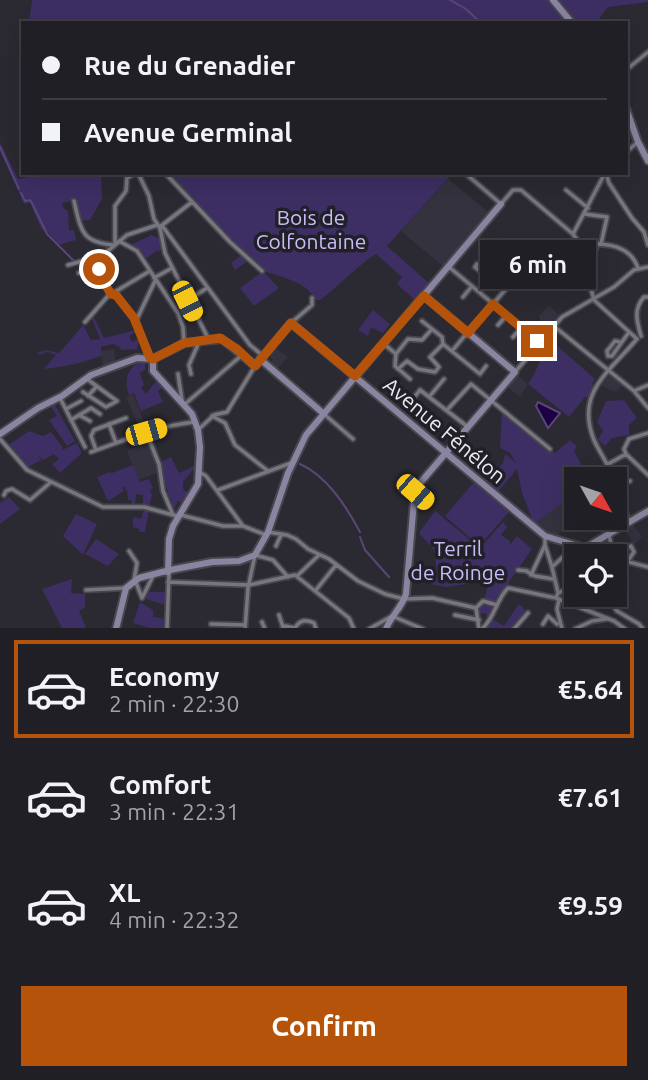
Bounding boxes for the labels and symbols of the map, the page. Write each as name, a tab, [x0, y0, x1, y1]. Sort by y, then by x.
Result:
park label: Bois de Colfontaine	[256, 205, 366, 253]
callout: 6 min	[479, 240, 595, 288]
route start	[83, 253, 115, 285]
car	[169, 278, 206, 324]
route end	[521, 325, 553, 357]
street label: Avenue Fénélon	[379, 372, 511, 488]
car	[123, 416, 170, 448]
north arrow	[564, 467, 626, 530]
car	[393, 470, 438, 514]
park label: Terril de Roinge	[411, 536, 505, 584]

